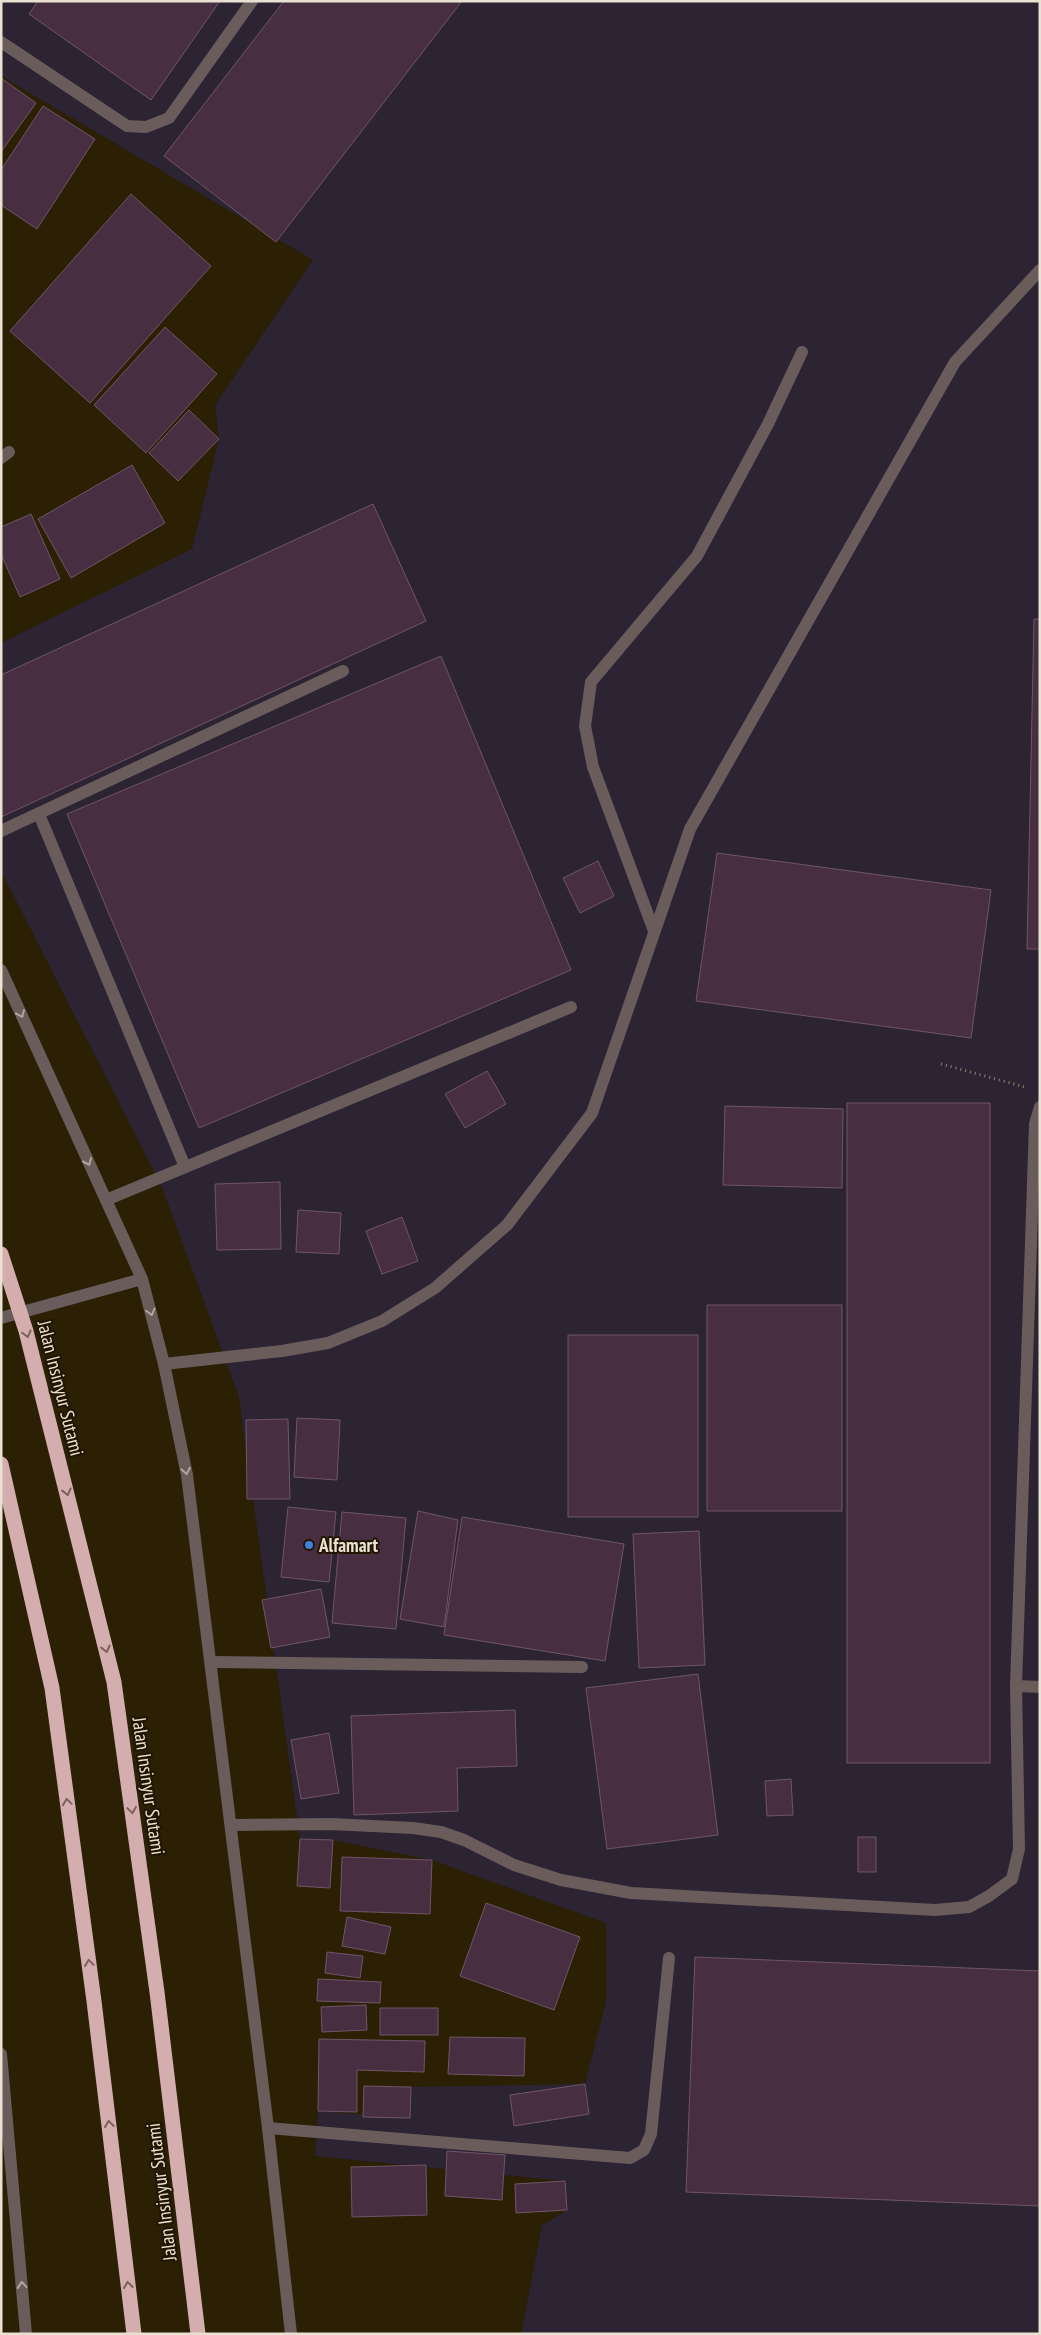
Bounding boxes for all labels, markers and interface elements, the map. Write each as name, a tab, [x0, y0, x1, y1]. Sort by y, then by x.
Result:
one-way arrow	[15, 1009, 26, 1018]
one-way arrow	[82, 1157, 93, 1166]
one-way arrow	[145, 1307, 155, 1315]
street label: Jalan Insinyur Sutami	[32, 1317, 89, 1458]
one-way arrow	[21, 1330, 32, 1339]
one-way arrow	[180, 1466, 190, 1475]
one-way arrow	[61, 1487, 71, 1495]
place label: Alfamart	[318, 1533, 379, 1557]
marker: Alfamart	[303, 1539, 315, 1551]
one-way arrow	[100, 1645, 111, 1654]
street label: Jalan Insinyur Sutami	[127, 1715, 171, 1856]
one-way arrow	[62, 1797, 73, 1805]
one-way arrow	[126, 1806, 137, 1814]
one-way arrow	[84, 1958, 95, 1966]
one-way arrow	[104, 2120, 115, 2128]
street label: Jalan Insinyur Sutami	[141, 2122, 181, 2263]
one-way arrow	[17, 2281, 28, 2289]
one-way arrow	[123, 2281, 134, 2289]

